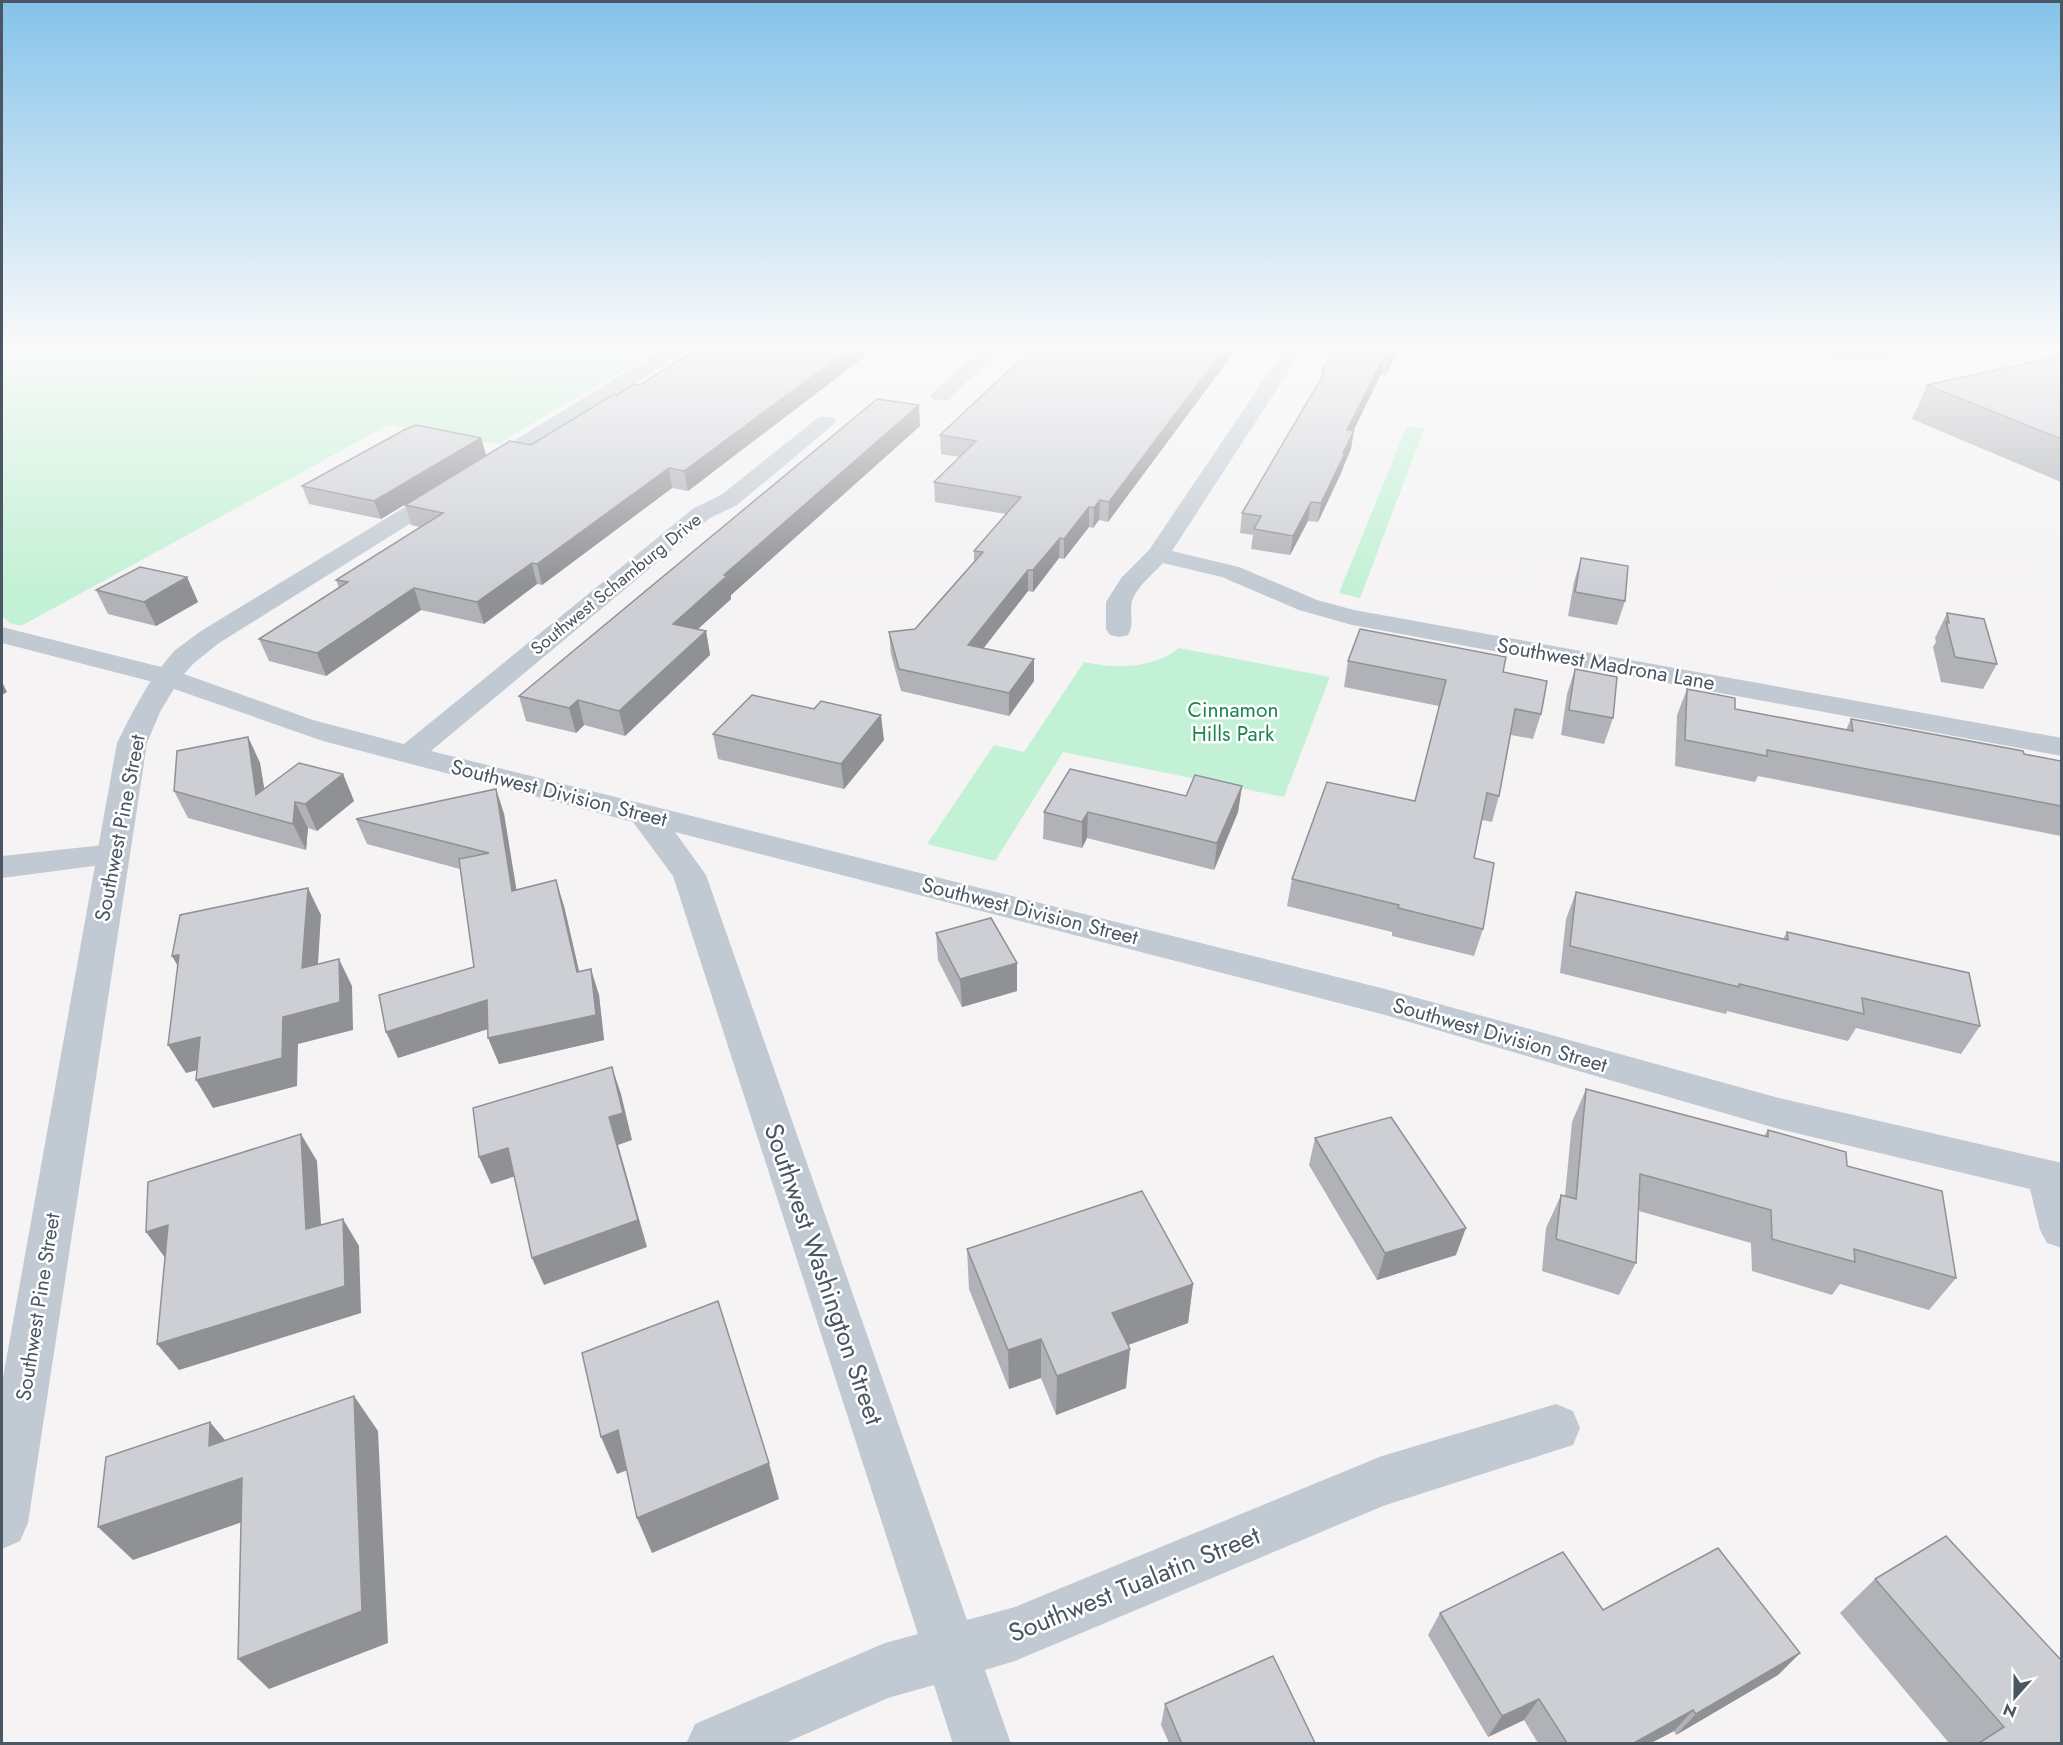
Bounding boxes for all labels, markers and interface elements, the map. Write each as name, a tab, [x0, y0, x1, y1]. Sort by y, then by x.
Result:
street label: Southwest Schamburg Drive	[525, 507, 707, 661]
street label: Southwest Madrona Lane	[1495, 630, 1718, 698]
park label: Cinnamon Hills Park	[1188, 695, 1278, 749]
street label: Southwest Pine Street	[87, 732, 153, 924]
street label: Southwest Division Street	[448, 752, 670, 834]
street label: Southwest Division Street	[919, 870, 1141, 952]
street label: Southwest Division Street	[1389, 990, 1611, 1080]
street label: Southwest Washington Street	[755, 1118, 894, 1430]
street label: Southwest Pine Street	[8, 1211, 68, 1403]
street label: Southwest Tualatin Street	[1003, 1516, 1266, 1652]
north arrow	[1985, 1667, 2045, 1727]
text: N	[2000, 1698, 2020, 1724]

